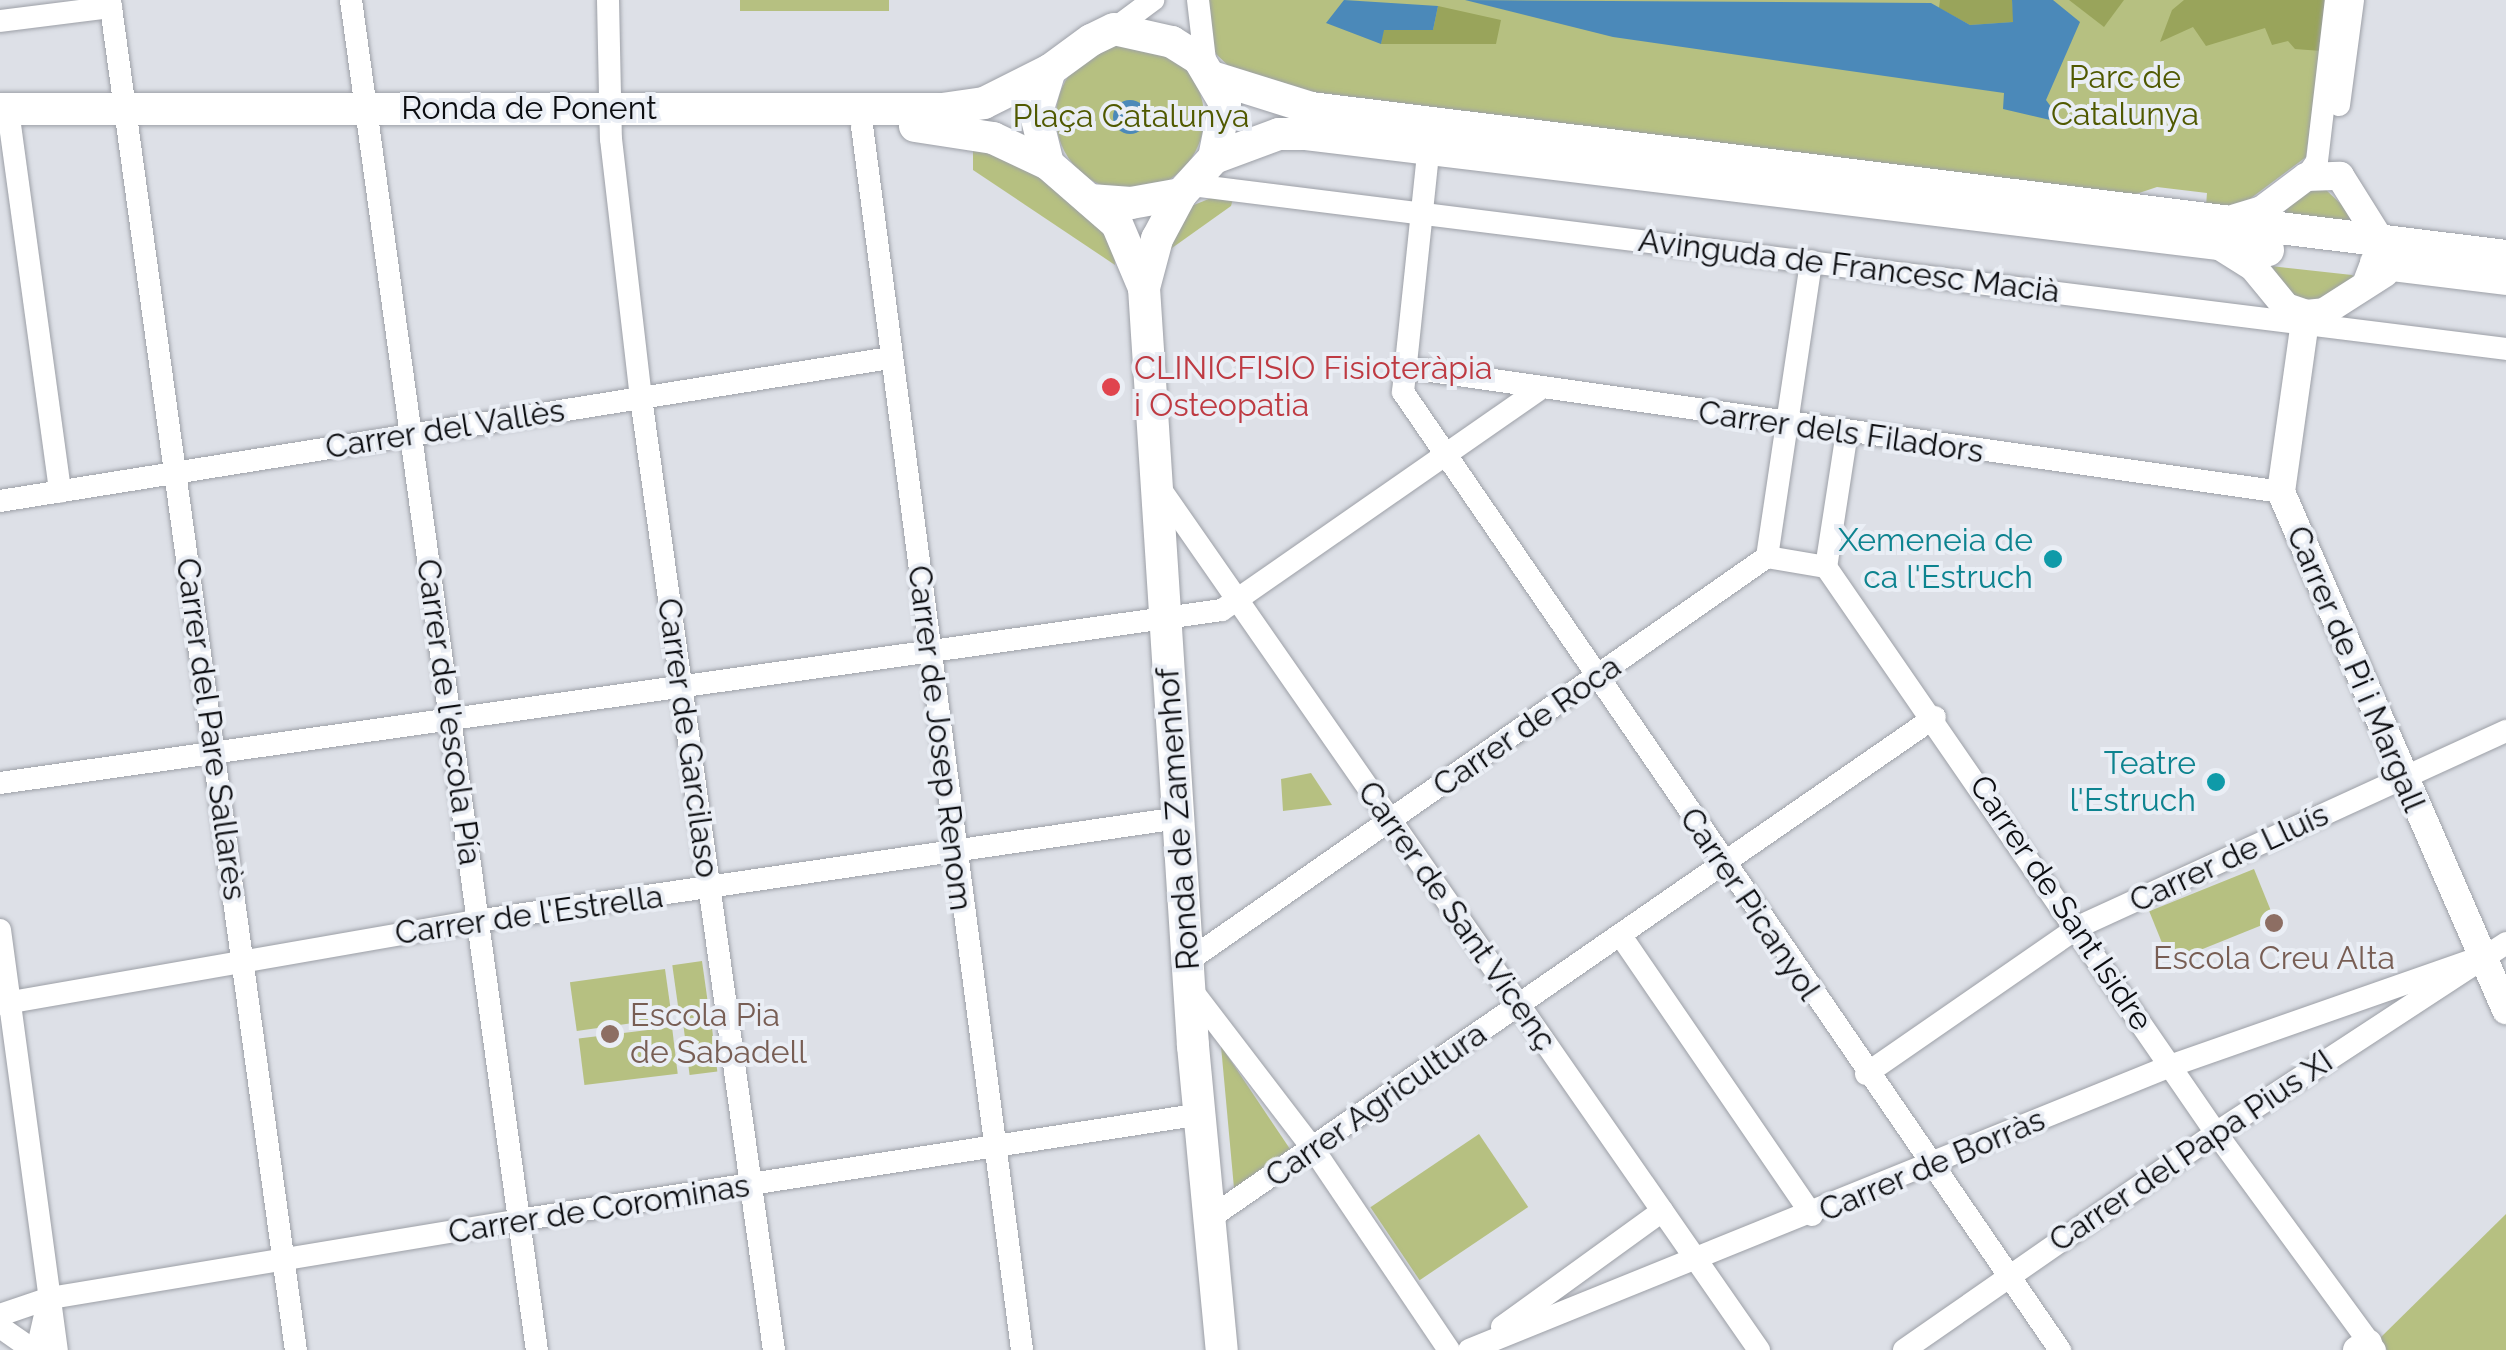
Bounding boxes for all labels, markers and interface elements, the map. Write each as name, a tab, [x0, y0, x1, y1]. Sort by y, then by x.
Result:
park label: Parc de Catalunya	[2051, 59, 2199, 134]
street label: Ronda de Ponent	[401, 89, 657, 127]
park label: Plaça Catalunya	[1012, 97, 1250, 135]
street label: Avinguda de Francesc Macià	[1636, 221, 2062, 311]
place label: CLINICFISIO Fisioteràpia i Osteopatia	[1134, 350, 1493, 425]
marker: CLINICFISIO Fisioteràpia i Osteopatia	[1098, 374, 1124, 400]
street label: Carrer del Vallès	[321, 391, 569, 467]
street label: Carrer dels Filadors	[1696, 393, 1986, 471]
street label: Carrer de Pi i Margall	[2278, 520, 2434, 818]
place label: Xemeneia de ca l'Estruch	[1838, 522, 2033, 597]
marker: Xemeneia de ca l'Estruch	[2042, 548, 2064, 570]
street label: Carrer del Pare Sallarès	[168, 555, 254, 903]
street label: Carrer de l'escola Pía	[408, 556, 490, 868]
street label: Carrer de Josep Renom	[900, 563, 980, 913]
street label: Carrer de Garcilaso	[649, 595, 727, 881]
street label: Carrer de Roca	[1426, 647, 1628, 805]
street label: Ronda de Zamenhof	[1148, 667, 1208, 971]
place label: Teatre l'Estruch	[2069, 745, 2196, 820]
street label: Carrer de Sant Isidre	[1961, 768, 2161, 1038]
marker: Teatre l'Estruch	[2205, 771, 2227, 793]
street label: Carrer de Sant Vicenç	[1349, 773, 1565, 1059]
street label: Carrer de Lluís	[2123, 795, 2335, 921]
street label: Carrer Picanyol	[1671, 800, 1829, 1008]
street label: Carrer de l'Estrella	[392, 877, 666, 953]
marker: Escola Creu Alta	[2263, 912, 2285, 934]
place label: Escola Creu Alta	[2153, 939, 2395, 977]
place label: Escola Pia de Sabadell	[630, 997, 807, 1072]
street label: Carrer Agricultura	[1258, 1014, 1494, 1196]
marker: Escola Pia de Sabadell	[599, 1023, 621, 1045]
street label: Carrer del Papa Pius XI	[2041, 1041, 2341, 1261]
street label: Carrer de Borràs	[1813, 1100, 2051, 1230]
street label: Carrer de Corominas	[445, 1166, 753, 1252]

